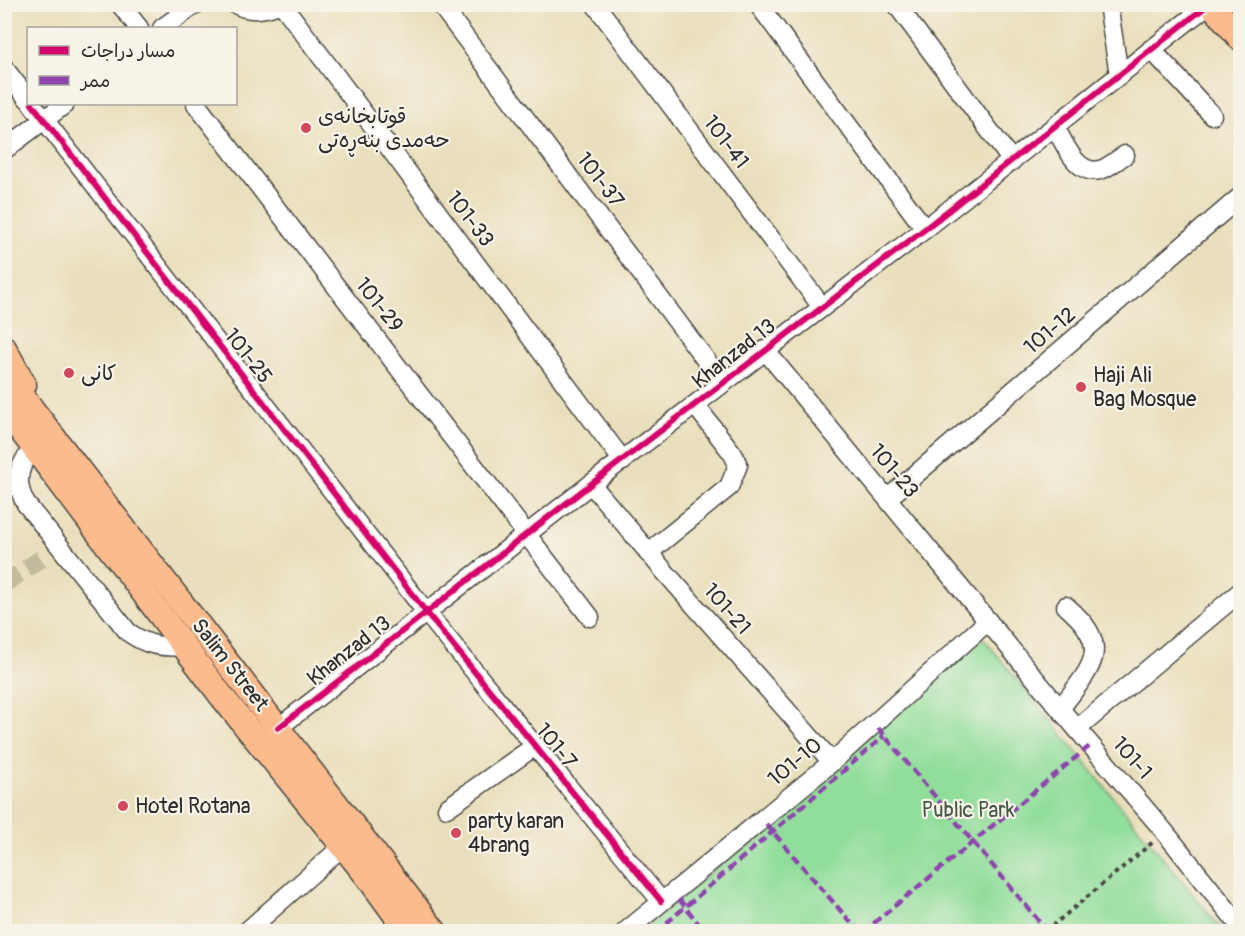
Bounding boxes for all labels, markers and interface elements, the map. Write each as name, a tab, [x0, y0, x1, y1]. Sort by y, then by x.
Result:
legend	[27, 27, 237, 105]
text: مسار دراجات	[81, 40, 175, 63]
text: ممر	[79, 70, 110, 93]
place label: قوتابخانەی حەمدی بنەڕەتی	[318, 103, 450, 157]
street label: 101-41	[697, 110, 755, 174]
marker: قوتابخانەی حەمدی بنەڕەتی	[299, 121, 313, 135]
street label: 101-37	[570, 147, 630, 213]
street label: 101-33	[440, 186, 500, 252]
street label: 101-29	[349, 272, 409, 338]
street label: 101-12	[1018, 301, 1082, 361]
street label: Khanzad 13	[687, 313, 781, 395]
street label: 101-25	[218, 323, 278, 389]
place label: کانی	[81, 360, 116, 387]
place label: Haji Ali Bag Mosque	[1093, 362, 1197, 413]
marker: کانی	[62, 366, 76, 380]
marker: Haji Ali Bag Mosque	[1074, 380, 1088, 394]
street label: 101-23	[864, 438, 924, 504]
street label: 101-21	[697, 578, 757, 640]
street label: Khanzad 13	[302, 610, 396, 692]
street label: Salim Street	[185, 613, 275, 717]
street label: 101-7	[530, 718, 582, 774]
street label: 101-1	[1106, 731, 1158, 785]
street label: 101-10	[762, 732, 828, 792]
place label: Hotel Rotana	[135, 793, 251, 820]
park label: Public Park	[921, 797, 1015, 824]
marker: Hotel Rotana	[116, 799, 130, 813]
place label: party karan 4brang	[468, 808, 564, 859]
marker: party karan 4brang	[449, 826, 463, 840]

